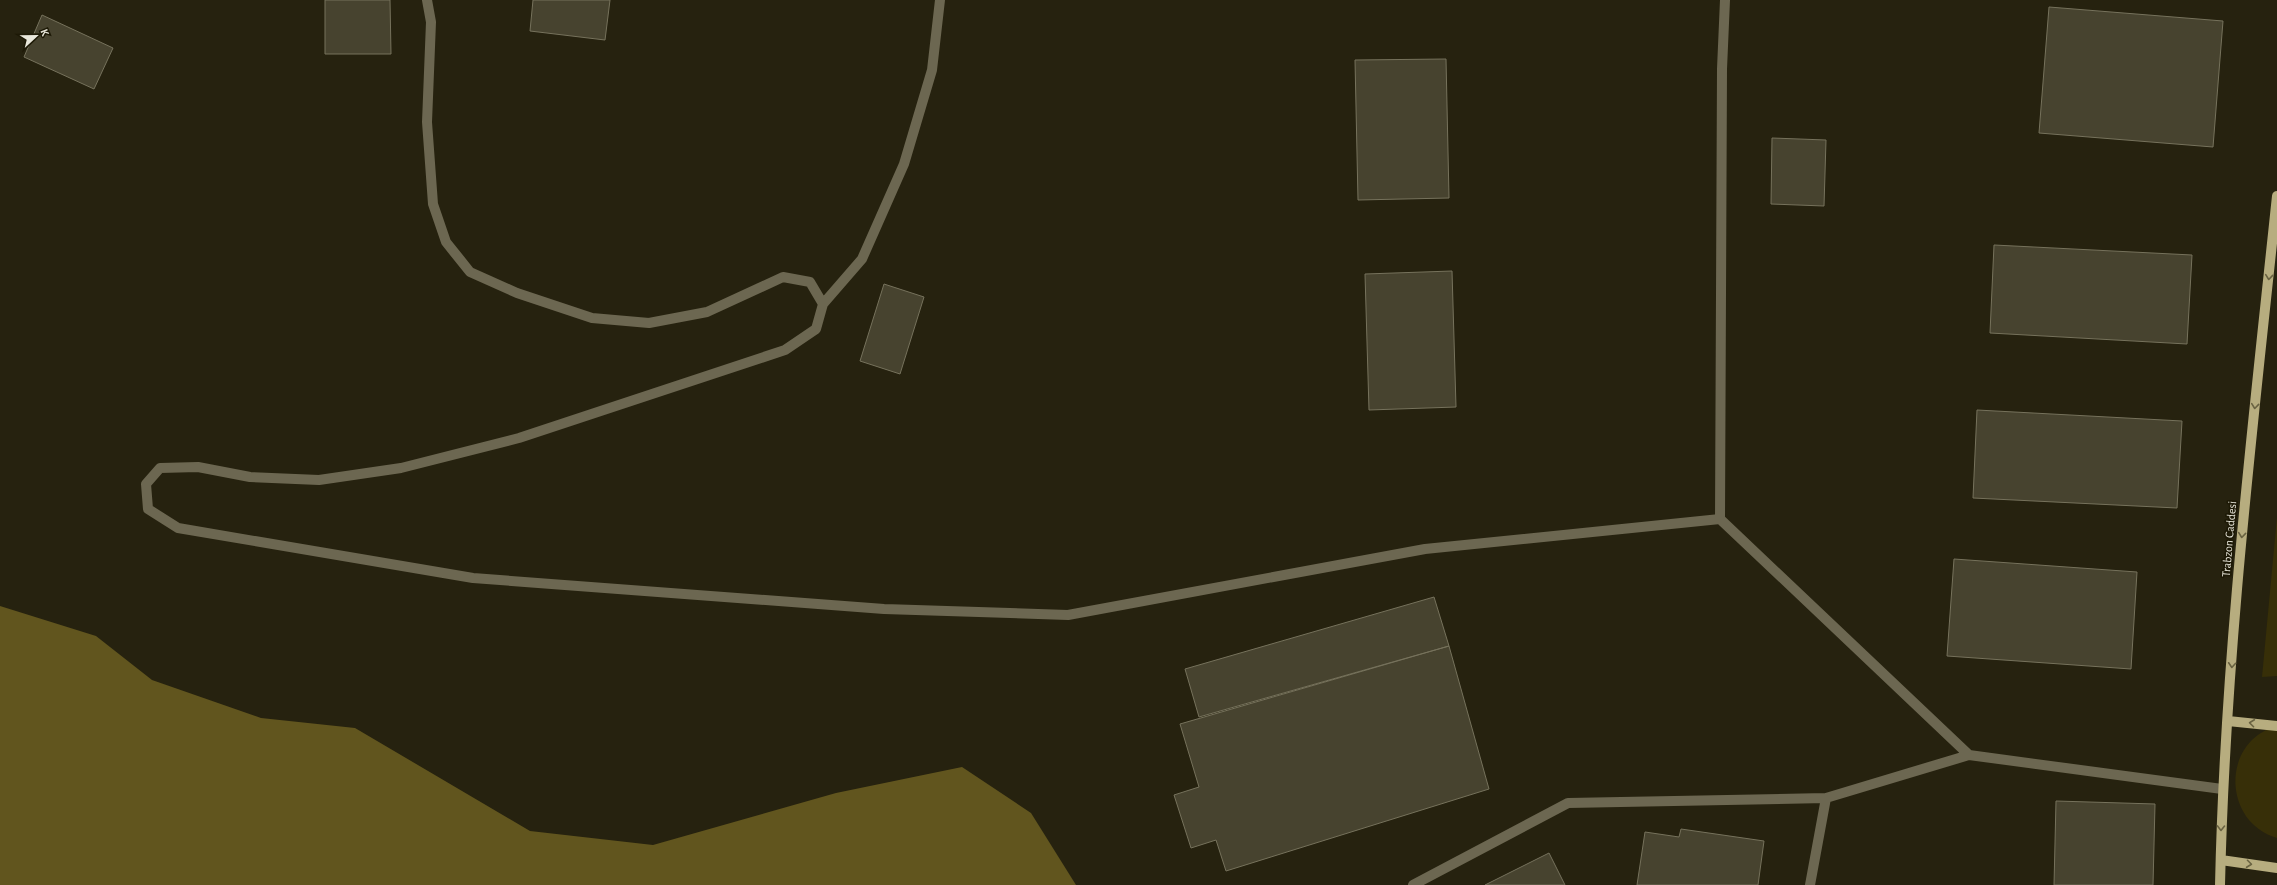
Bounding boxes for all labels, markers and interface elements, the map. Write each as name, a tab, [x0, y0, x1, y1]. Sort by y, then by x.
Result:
north arrow	[16, 16, 56, 56]
text: K	[39, 27, 51, 38]
one-way arrow	[2264, 274, 2273, 280]
one-way arrow	[2251, 403, 2260, 409]
street label: Trabzon Caddesi	[2220, 501, 2238, 577]
one-way arrow	[2238, 532, 2247, 538]
one-way arrow	[2227, 662, 2236, 668]
one-way arrow	[2249, 719, 2255, 728]
one-way arrow	[2217, 825, 2226, 831]
one-way arrow	[2246, 859, 2252, 868]

